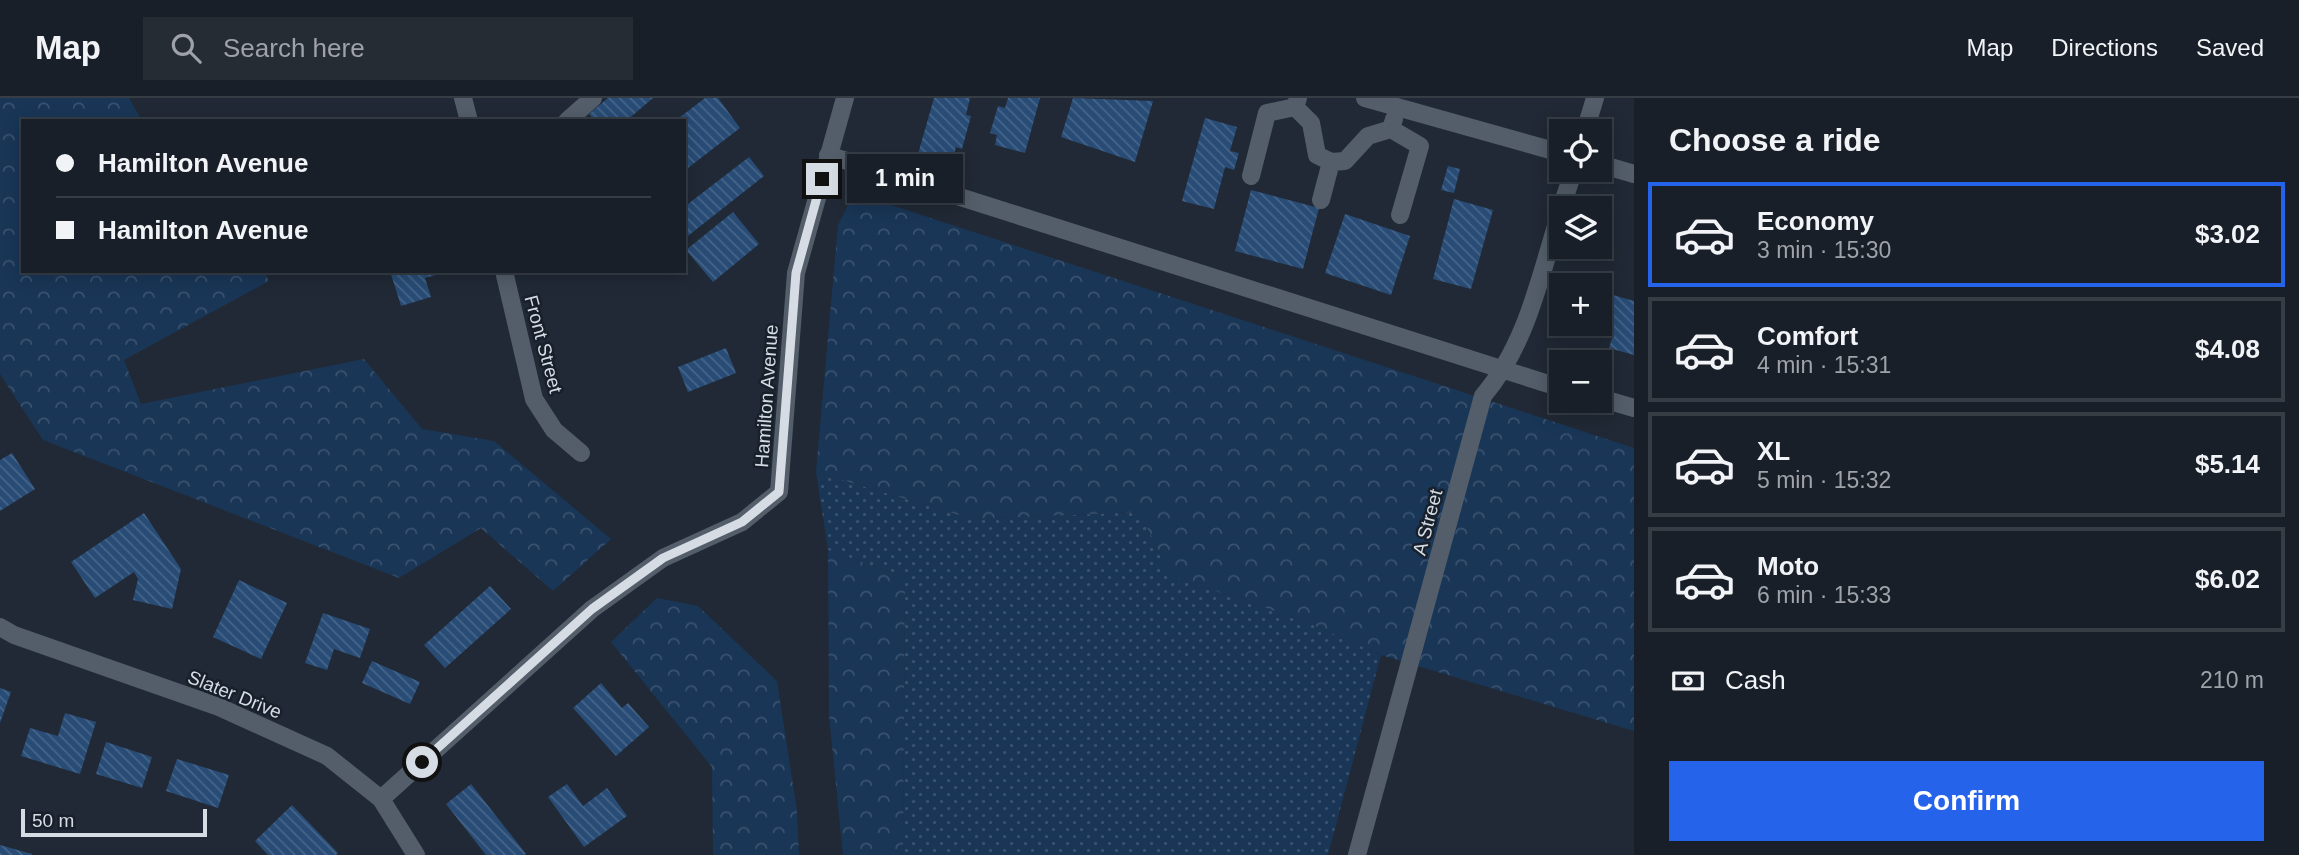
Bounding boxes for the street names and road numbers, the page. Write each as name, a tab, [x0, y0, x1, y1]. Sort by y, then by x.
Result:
street label: Front Street	[520, 293, 567, 396]
street label: Hamilton Avenue	[751, 324, 782, 468]
street label: A Street	[1409, 486, 1447, 557]
street label: Slater Drive	[185, 666, 285, 723]

